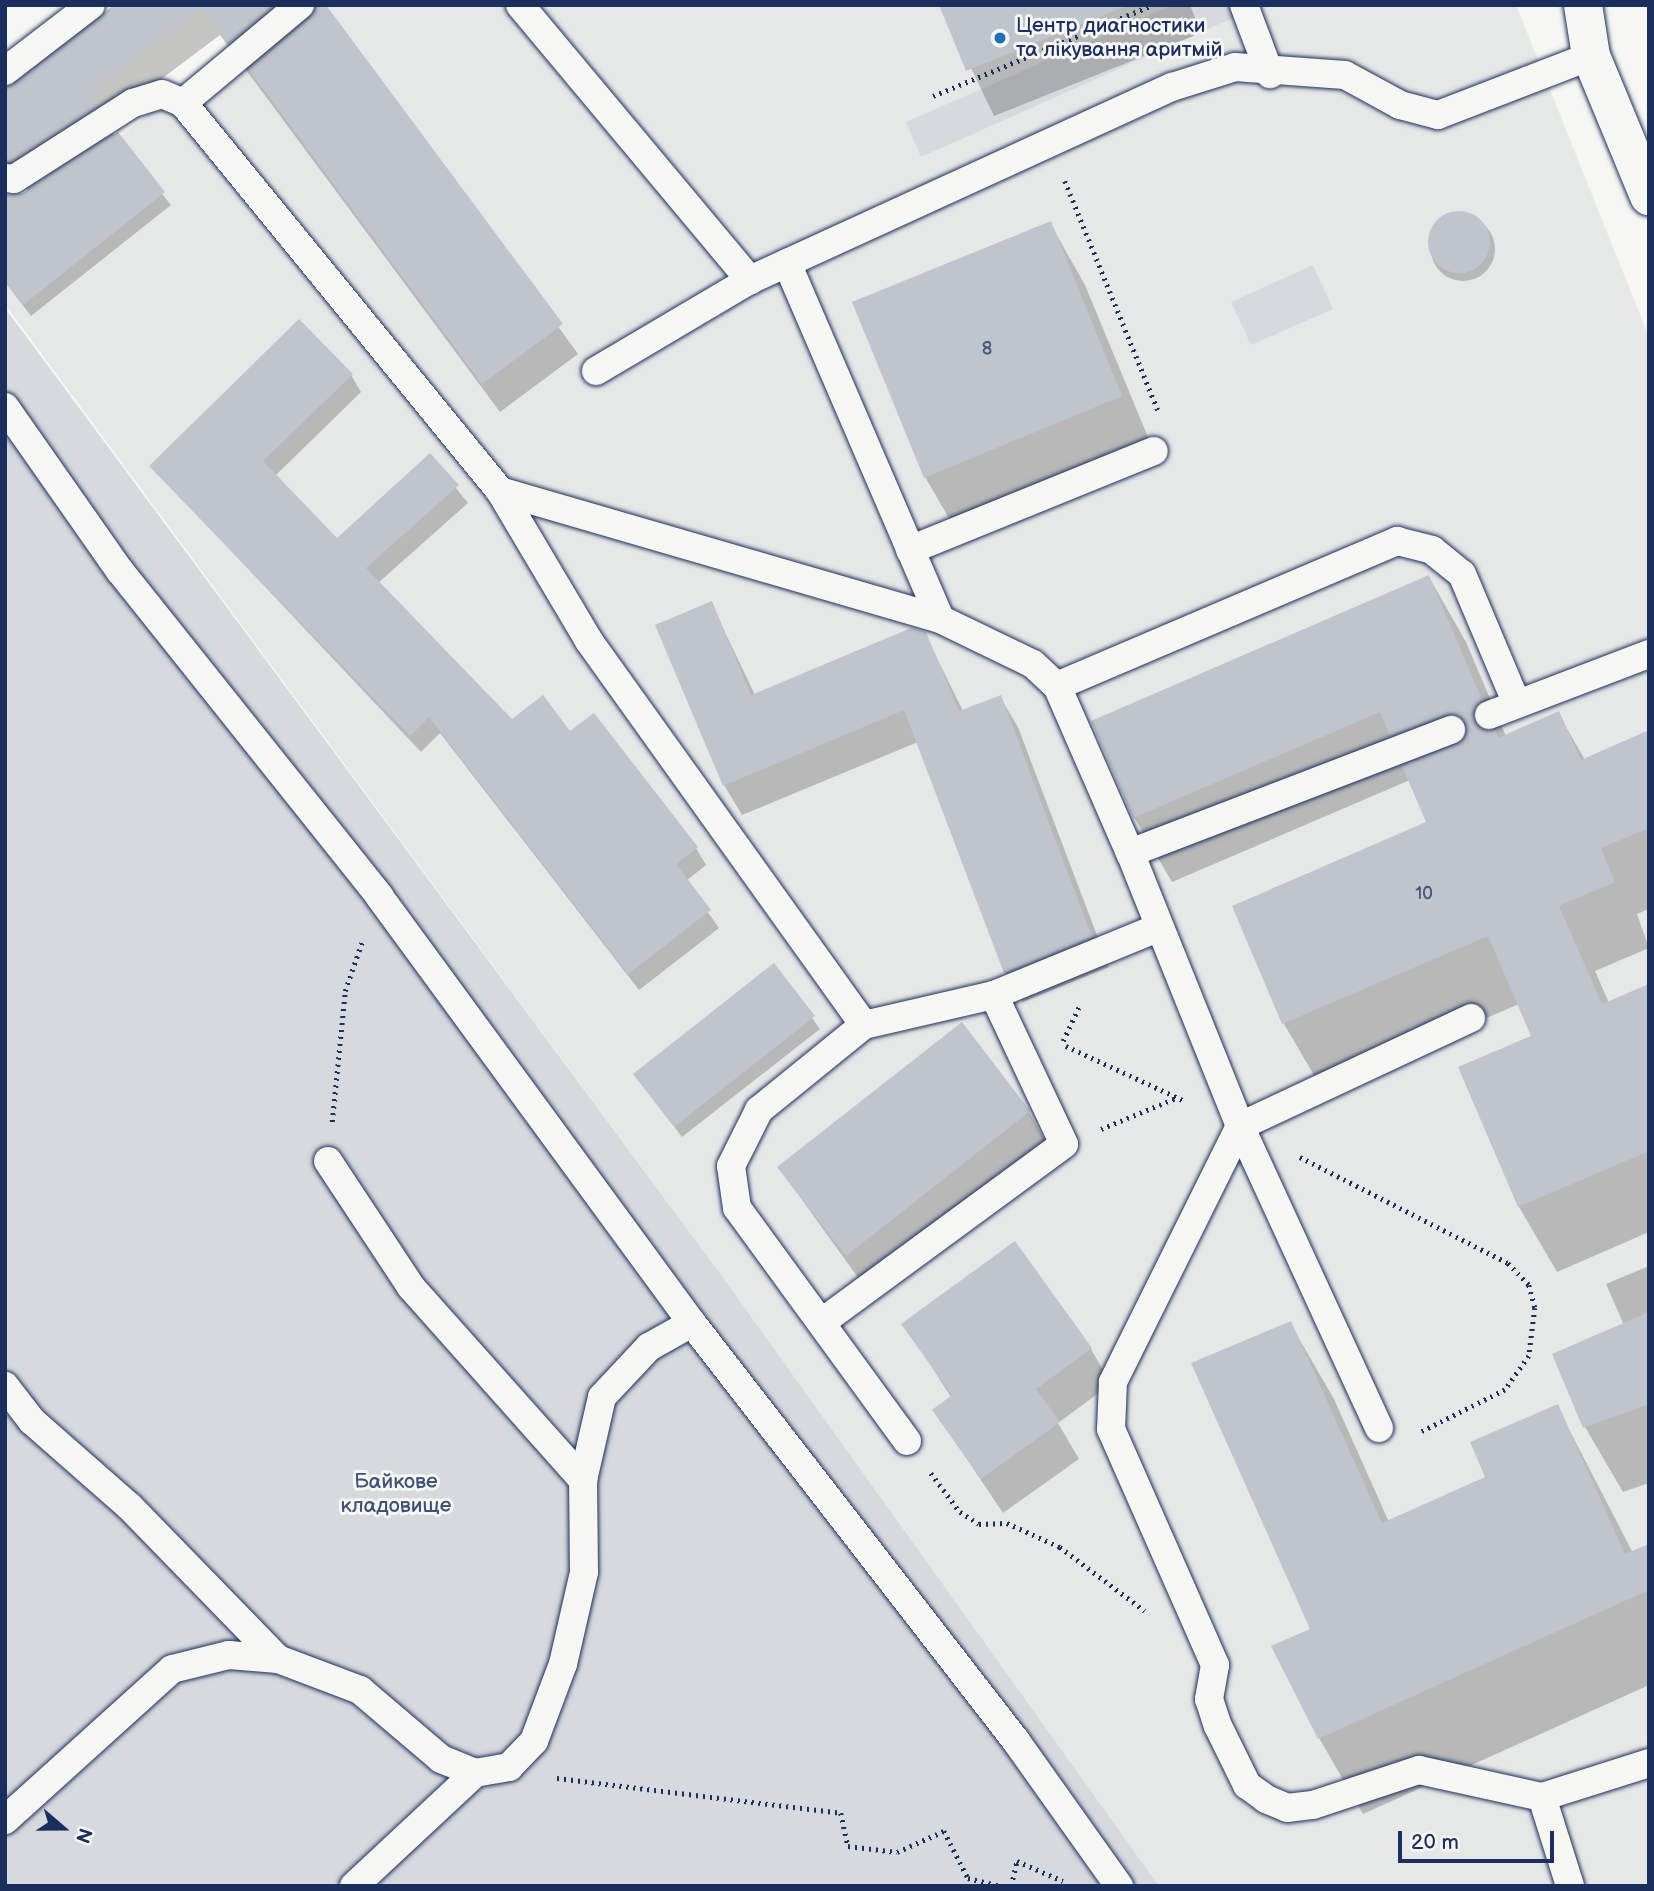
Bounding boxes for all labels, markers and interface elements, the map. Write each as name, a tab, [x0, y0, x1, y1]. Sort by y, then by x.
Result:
place label: Центр диагностики та лікування аритмій	[1016, 13, 1223, 63]
marker: Центр диагностики та лікування аритмій	[990, 28, 1010, 48]
house number: 8	[982, 338, 992, 360]
house number: 10	[1415, 883, 1433, 905]
park label: Байкове кладовище	[341, 1469, 451, 1519]
north arrow	[28, 1793, 98, 1863]
scale bar	[1402, 1818, 1558, 1862]
text: N	[70, 1825, 96, 1846]
text: 20 m	[1411, 1830, 1459, 1855]

